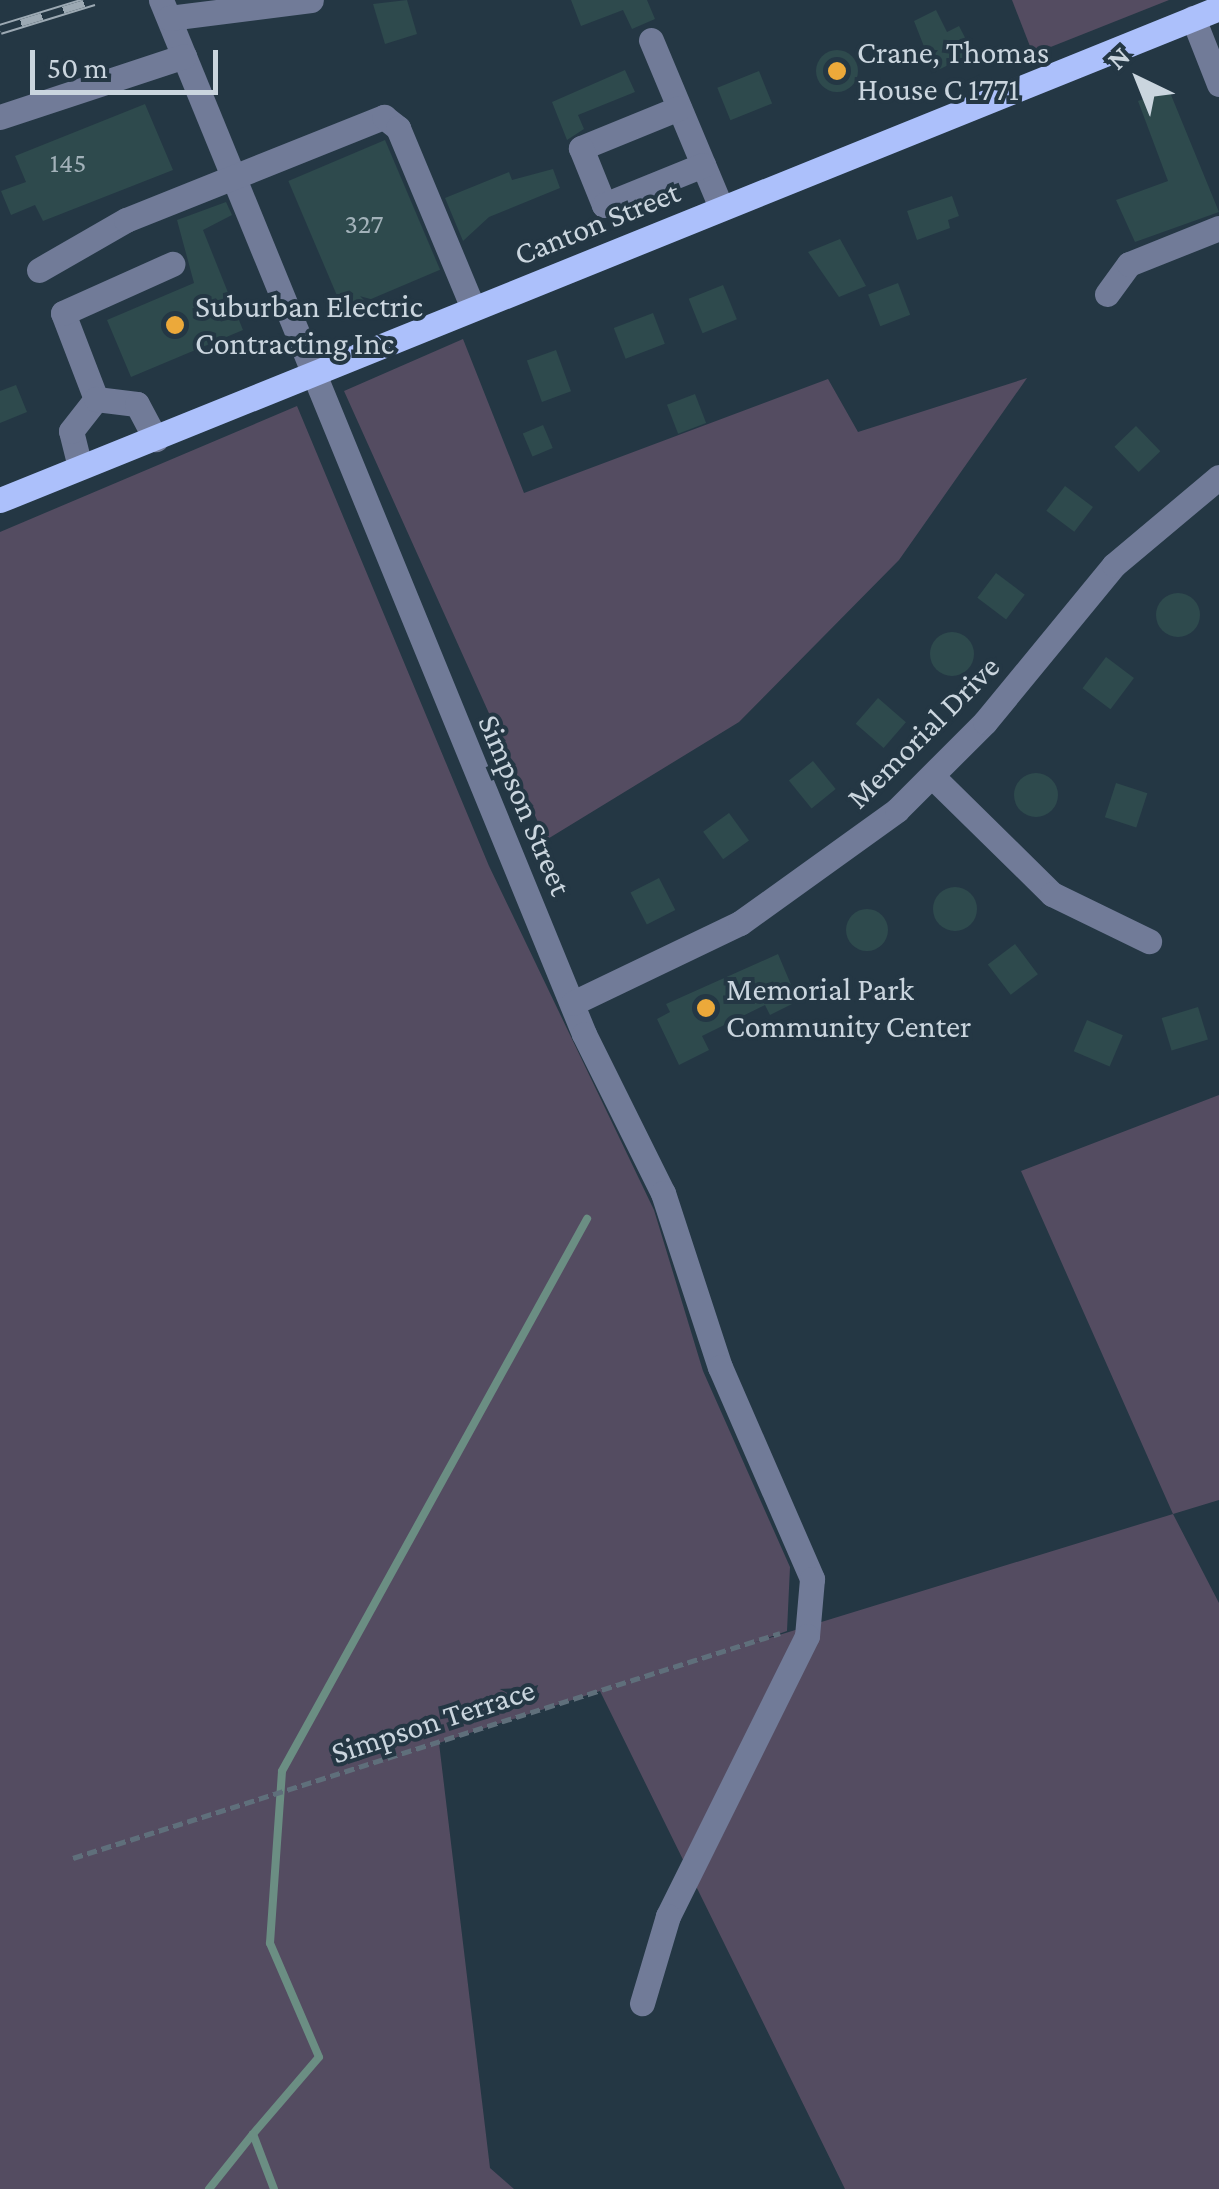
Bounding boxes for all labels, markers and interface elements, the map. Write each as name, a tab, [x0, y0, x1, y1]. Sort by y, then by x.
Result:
scale bar	[35, 30, 222, 92]
north arrow	[1089, 30, 1189, 130]
place label: Crane, Thomas House C 1771	[857, 34, 1049, 109]
text: N	[1101, 40, 1136, 76]
text: 50 m	[47, 51, 108, 84]
marker: Crane, Thomas House C 1771	[826, 60, 848, 82]
house number: 145	[50, 146, 86, 180]
street label: Canton Street	[509, 172, 685, 274]
house number: 327	[345, 207, 383, 241]
place label: Suburban Electric Contracting Inc	[195, 288, 423, 363]
marker: Suburban Electric Contracting Inc	[164, 314, 186, 336]
street label: Memorial Drive	[838, 647, 1008, 817]
street label: Simpson Street	[470, 709, 580, 901]
place label: Memorial Park Community Center	[726, 971, 971, 1046]
marker: Memorial Park Community Center	[695, 997, 717, 1019]
street label: Simpson Terrace	[326, 1670, 540, 1772]

